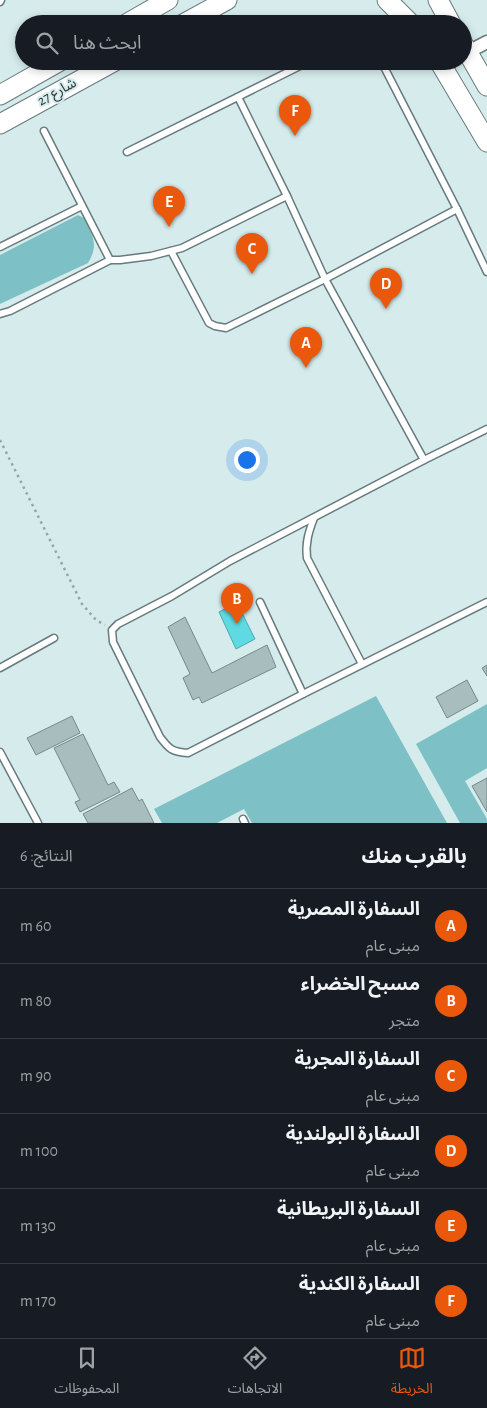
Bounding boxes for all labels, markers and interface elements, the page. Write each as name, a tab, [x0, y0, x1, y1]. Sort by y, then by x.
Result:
search box	[15, 15, 472, 70]
icon: search	[33, 29, 61, 57]
text: ابحث هنا	[73, 34, 142, 53]
street label: شارع 27	[35, 76, 80, 111]
pin: F	[279, 95, 311, 136]
pin: E	[153, 186, 185, 227]
pin: C	[236, 233, 268, 274]
pin: D	[370, 268, 402, 309]
pin: A	[290, 327, 322, 368]
your location	[234, 447, 260, 473]
pin: B	[221, 583, 253, 624]
text: بالقرب منك	[361, 846, 467, 867]
text: النتائج: 6	[20, 848, 73, 864]
text: السفارة المصرية	[288, 900, 420, 919]
text: 60 m	[20, 918, 51, 934]
text: A	[446, 918, 456, 934]
text: مبنى عام	[366, 938, 420, 954]
text: مسبح الخضراء	[301, 975, 420, 994]
text: 80 m	[20, 993, 52, 1009]
text: B	[446, 993, 456, 1009]
text: متجر	[389, 1013, 420, 1029]
text: السفارة المجرية	[294, 1050, 420, 1069]
text: 90 m	[20, 1068, 51, 1084]
text: C	[447, 1068, 455, 1084]
text: مبنى عام	[366, 1088, 420, 1104]
text: السفارة البولندية	[286, 1125, 420, 1144]
text: 100 m	[20, 1143, 58, 1159]
text: D	[446, 1143, 456, 1159]
text: مبنى عام	[366, 1163, 420, 1179]
text: السفارة البريطانية	[277, 1200, 420, 1219]
text: 130 m	[20, 1218, 56, 1234]
text: E	[447, 1218, 455, 1234]
text: مبنى عام	[366, 1238, 420, 1254]
text: السفارة الكندية	[299, 1275, 420, 1294]
text: 170 m	[20, 1293, 56, 1309]
text: F	[447, 1293, 455, 1309]
text: مبنى عام	[366, 1313, 420, 1329]
tab: المحفوظات	[54, 1344, 119, 1403]
tab: الاتجاهات	[228, 1344, 282, 1403]
tab: الخريطة	[391, 1344, 433, 1403]

